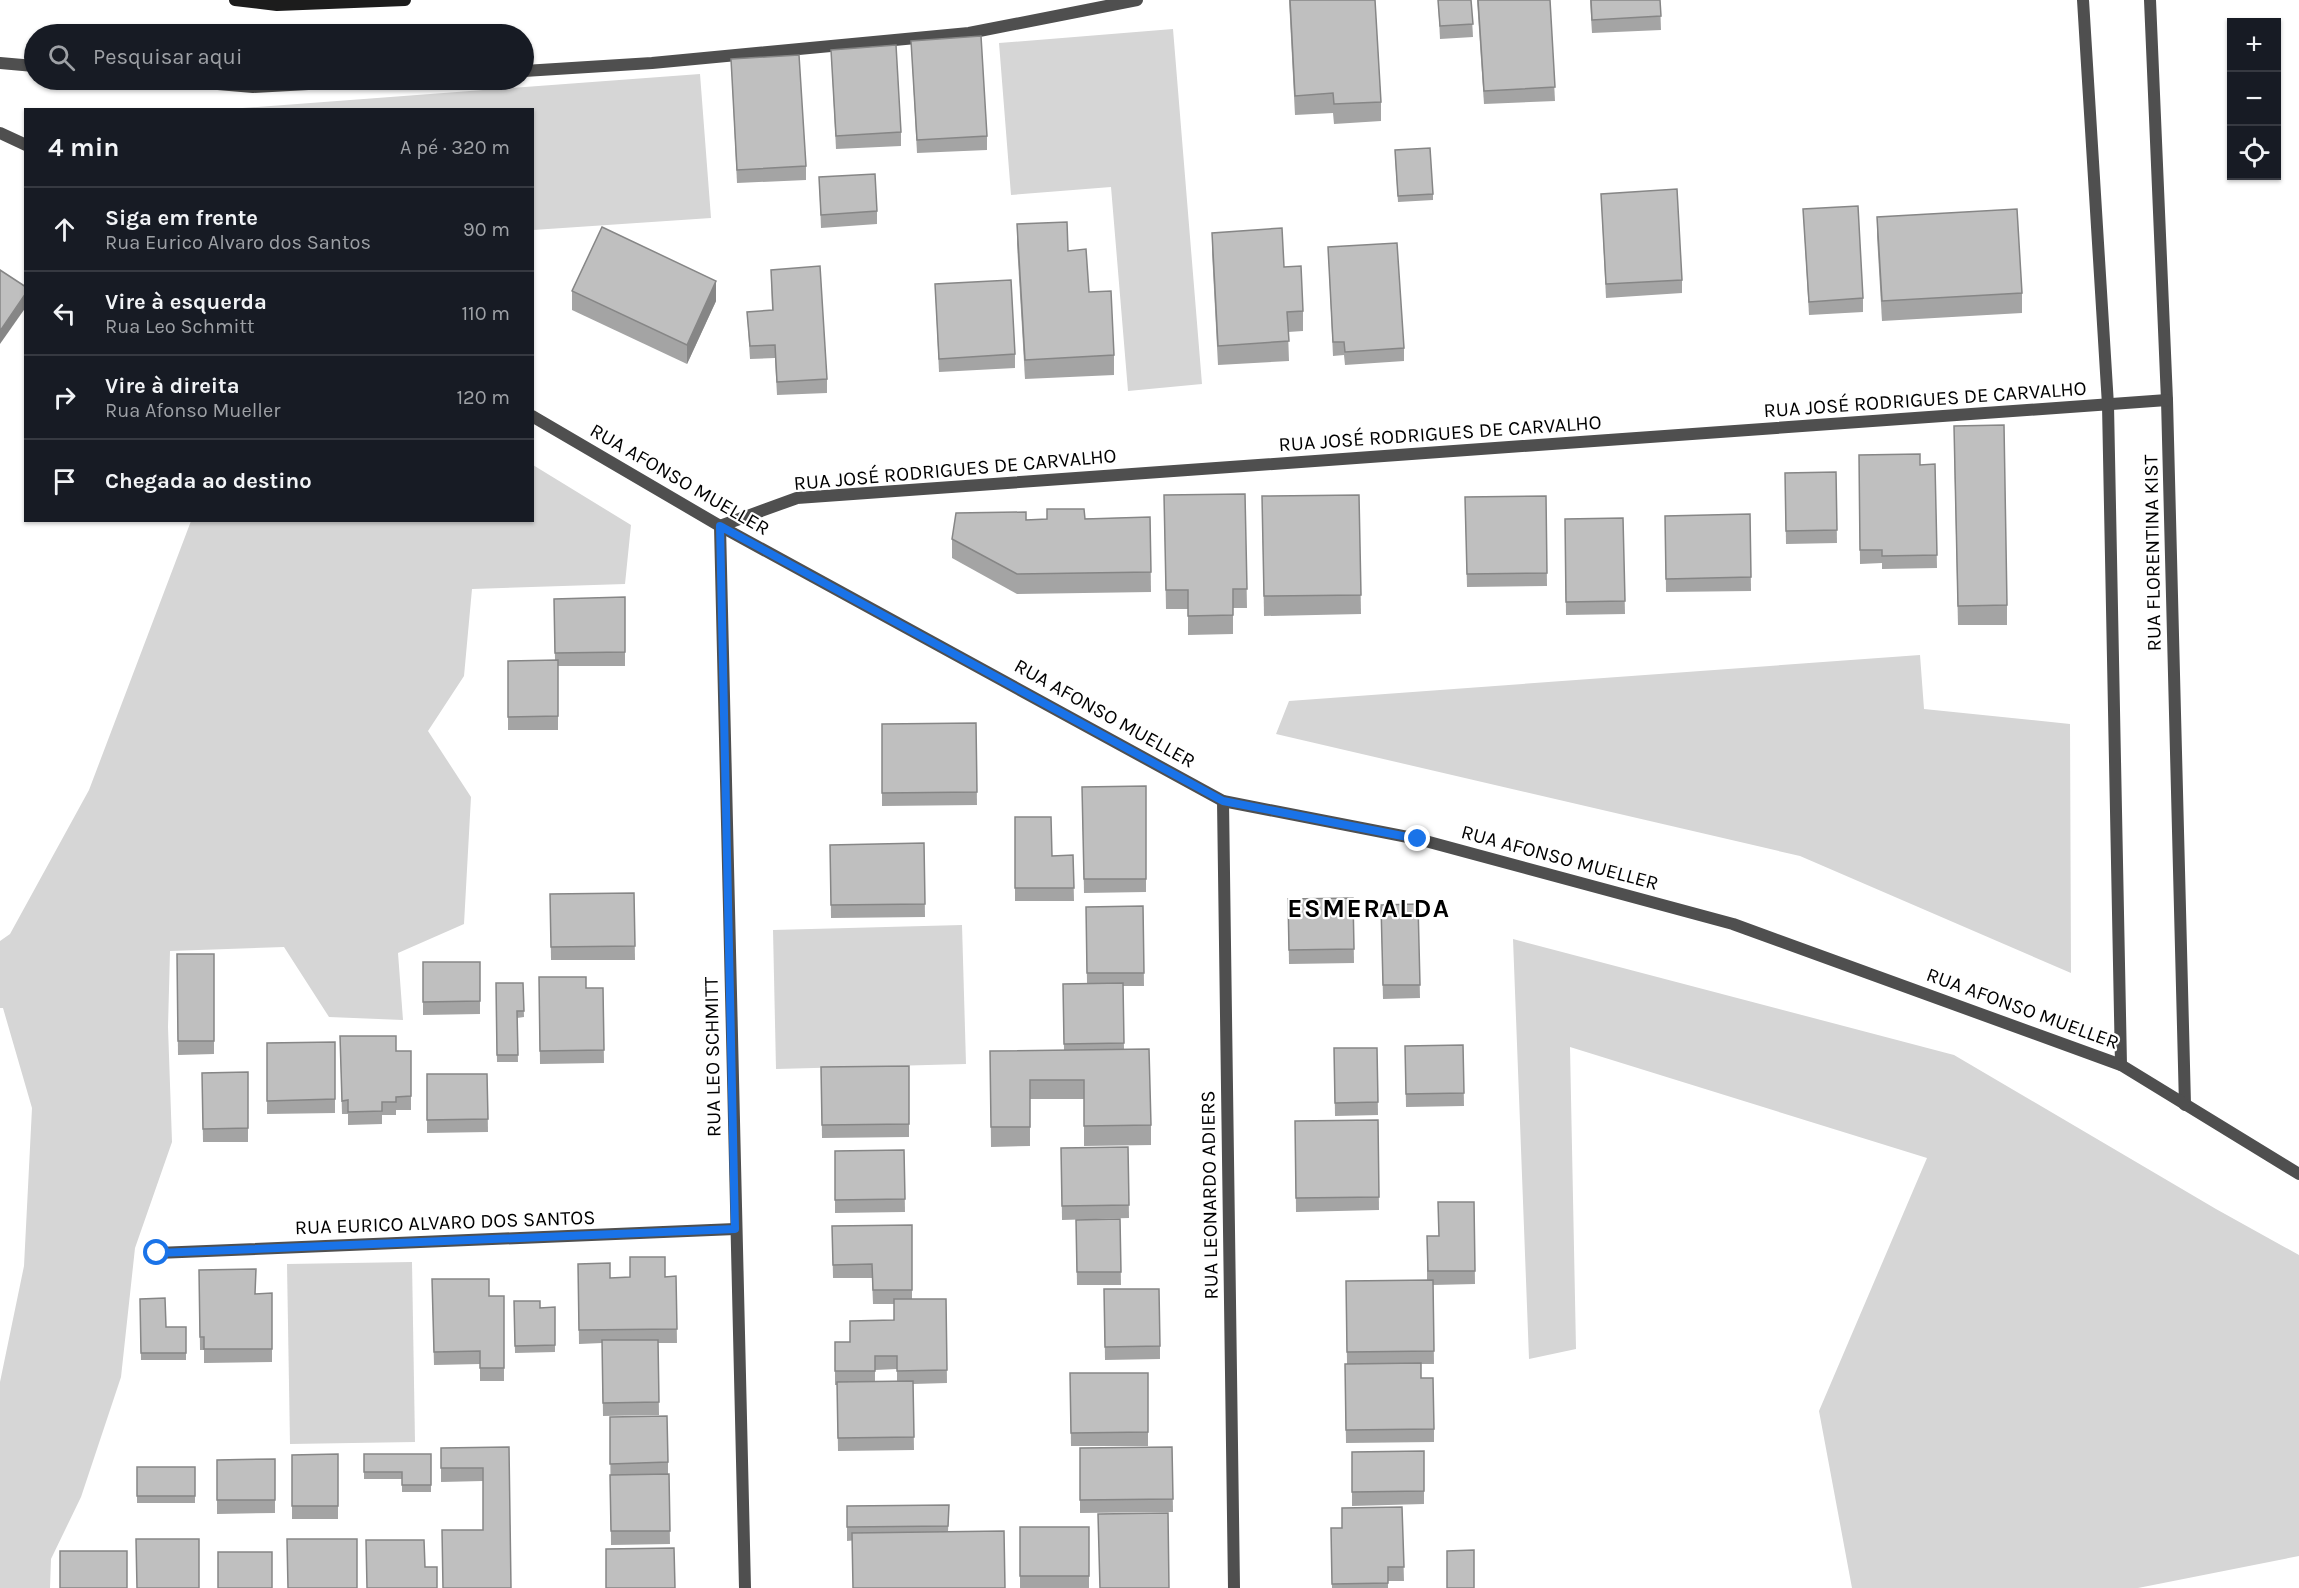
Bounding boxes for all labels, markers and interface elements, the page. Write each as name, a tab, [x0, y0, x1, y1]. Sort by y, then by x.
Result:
map controls	[2227, 18, 2281, 180]
button: +	[2227, 18, 2281, 72]
search box	[24, 24, 534, 90]
icon: search	[45, 41, 78, 74]
text: Pesquisar aqui	[93, 44, 242, 70]
button: −	[2227, 72, 2281, 126]
button: locate	[2227, 126, 2281, 180]
text: 4 min	[48, 132, 119, 163]
text: A pé · 320 m	[400, 136, 510, 159]
text: Siga em frente	[105, 205, 258, 231]
icon: ahead	[48, 213, 81, 246]
text: 90 m	[463, 218, 510, 241]
text: Rua Eurico Alvaro dos Santos	[105, 231, 371, 254]
text: Vire à esquerda	[105, 289, 267, 315]
icon: left	[48, 297, 81, 330]
text: 110 m	[461, 302, 510, 325]
text: Rua Leo Schmitt	[105, 315, 255, 338]
text: Vire à direita	[105, 373, 240, 399]
street label: RUA JOSÉ RODRIGUES DE CARVALHO	[1763, 376, 2087, 422]
icon: right	[48, 381, 81, 414]
text: 120 m	[456, 386, 510, 409]
text: Rua Afonso Mueller	[105, 399, 280, 422]
street label: RUA JOSÉ RODRIGUES DE CARVALHO	[1278, 410, 1602, 456]
street label: RUA AFONSO MUELLER	[586, 419, 774, 540]
street label: RUA JOSÉ RODRIGUES DE CARVALHO	[793, 443, 1117, 495]
street label: RUA FLORENTINA KIST	[2139, 454, 2166, 652]
icon: arrive	[48, 465, 81, 498]
text: Chegada ao destino	[105, 468, 312, 494]
street label: RUA AFONSO MUELLER	[1010, 654, 1199, 773]
street label: RUA AFONSO MUELLER	[1459, 820, 1661, 895]
route end	[1404, 825, 1430, 851]
district label: ESMERALDA	[1287, 893, 1451, 924]
street label: RUA AFONSO MUELLER	[1923, 963, 2122, 1054]
street label: RUA LEO SCHMITT	[700, 977, 725, 1137]
street label: RUA LEONARDO ADIERS	[1196, 1090, 1223, 1300]
street label: RUA EURICO ALVARO DOS SANTOS	[294, 1206, 596, 1239]
route start	[143, 1239, 169, 1265]

